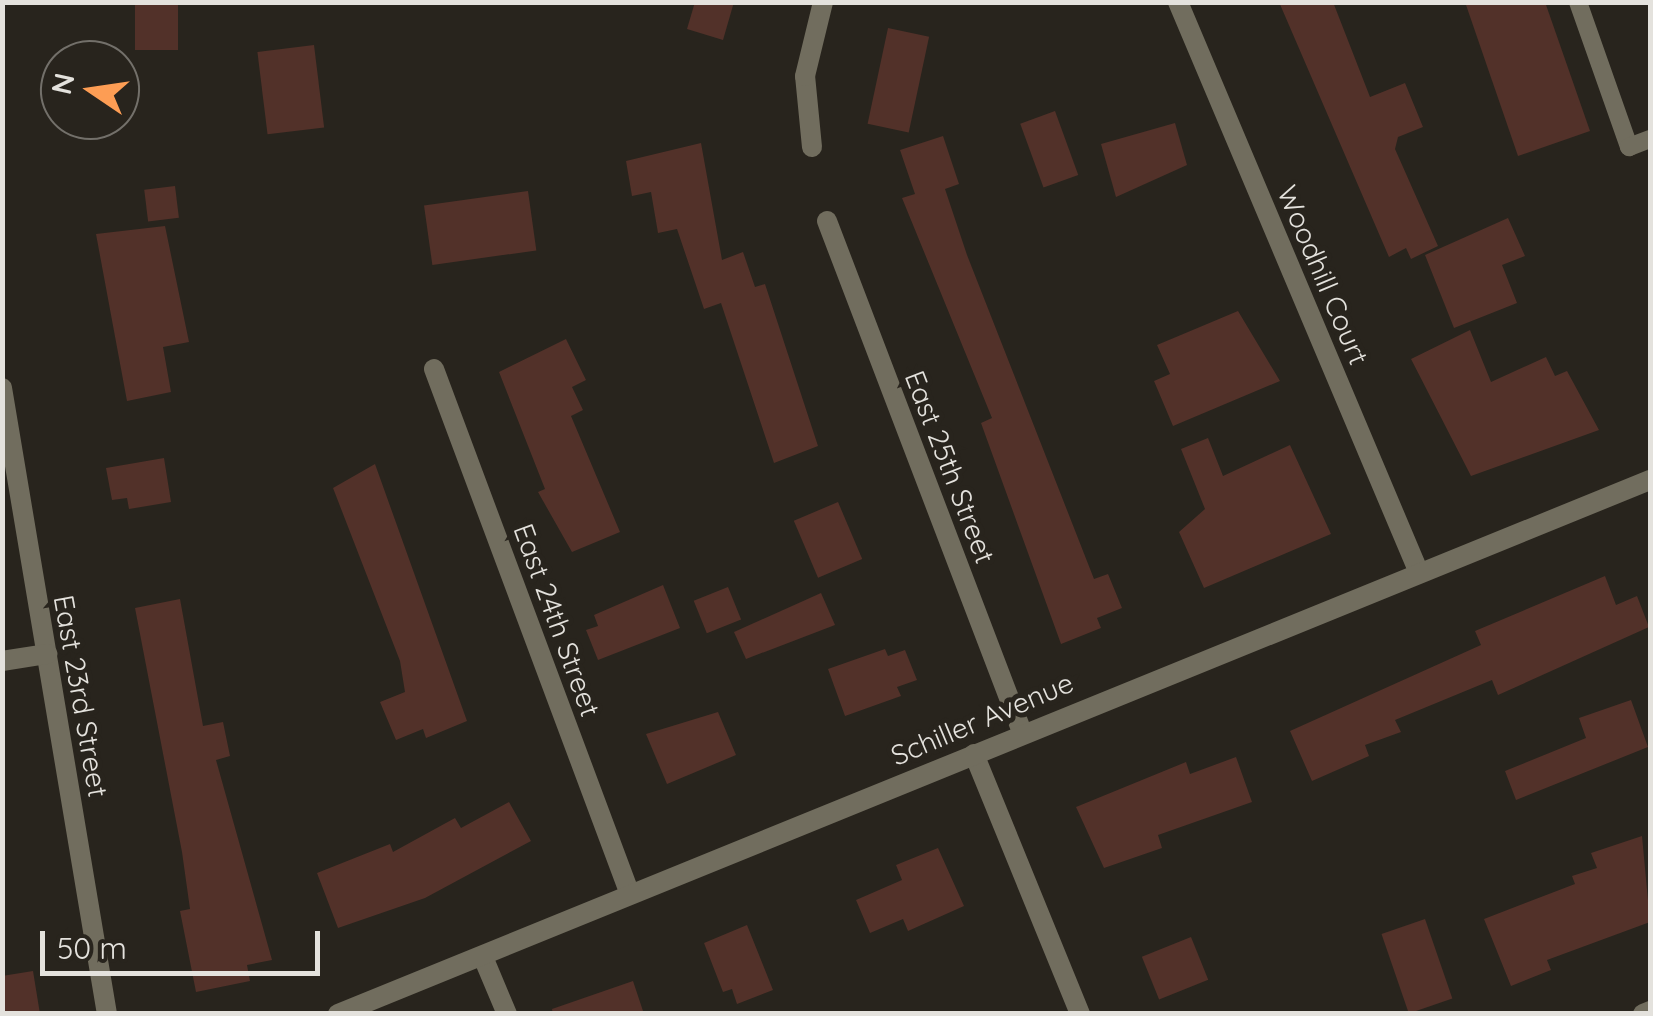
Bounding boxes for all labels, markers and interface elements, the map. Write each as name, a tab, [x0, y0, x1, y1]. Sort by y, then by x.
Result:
north arrow	[40, 40, 140, 140]
text: N	[43, 70, 82, 98]
street label: Woodhill Court	[1270, 180, 1376, 370]
street label: East 25th Street	[898, 366, 1002, 568]
street label: East 24th Street	[507, 519, 607, 721]
street label: East 23rd Street	[47, 592, 115, 800]
street label: Schiller Avenue	[886, 665, 1078, 773]
scale bar	[45, 911, 325, 973]
text: 50 m	[57, 929, 127, 967]

